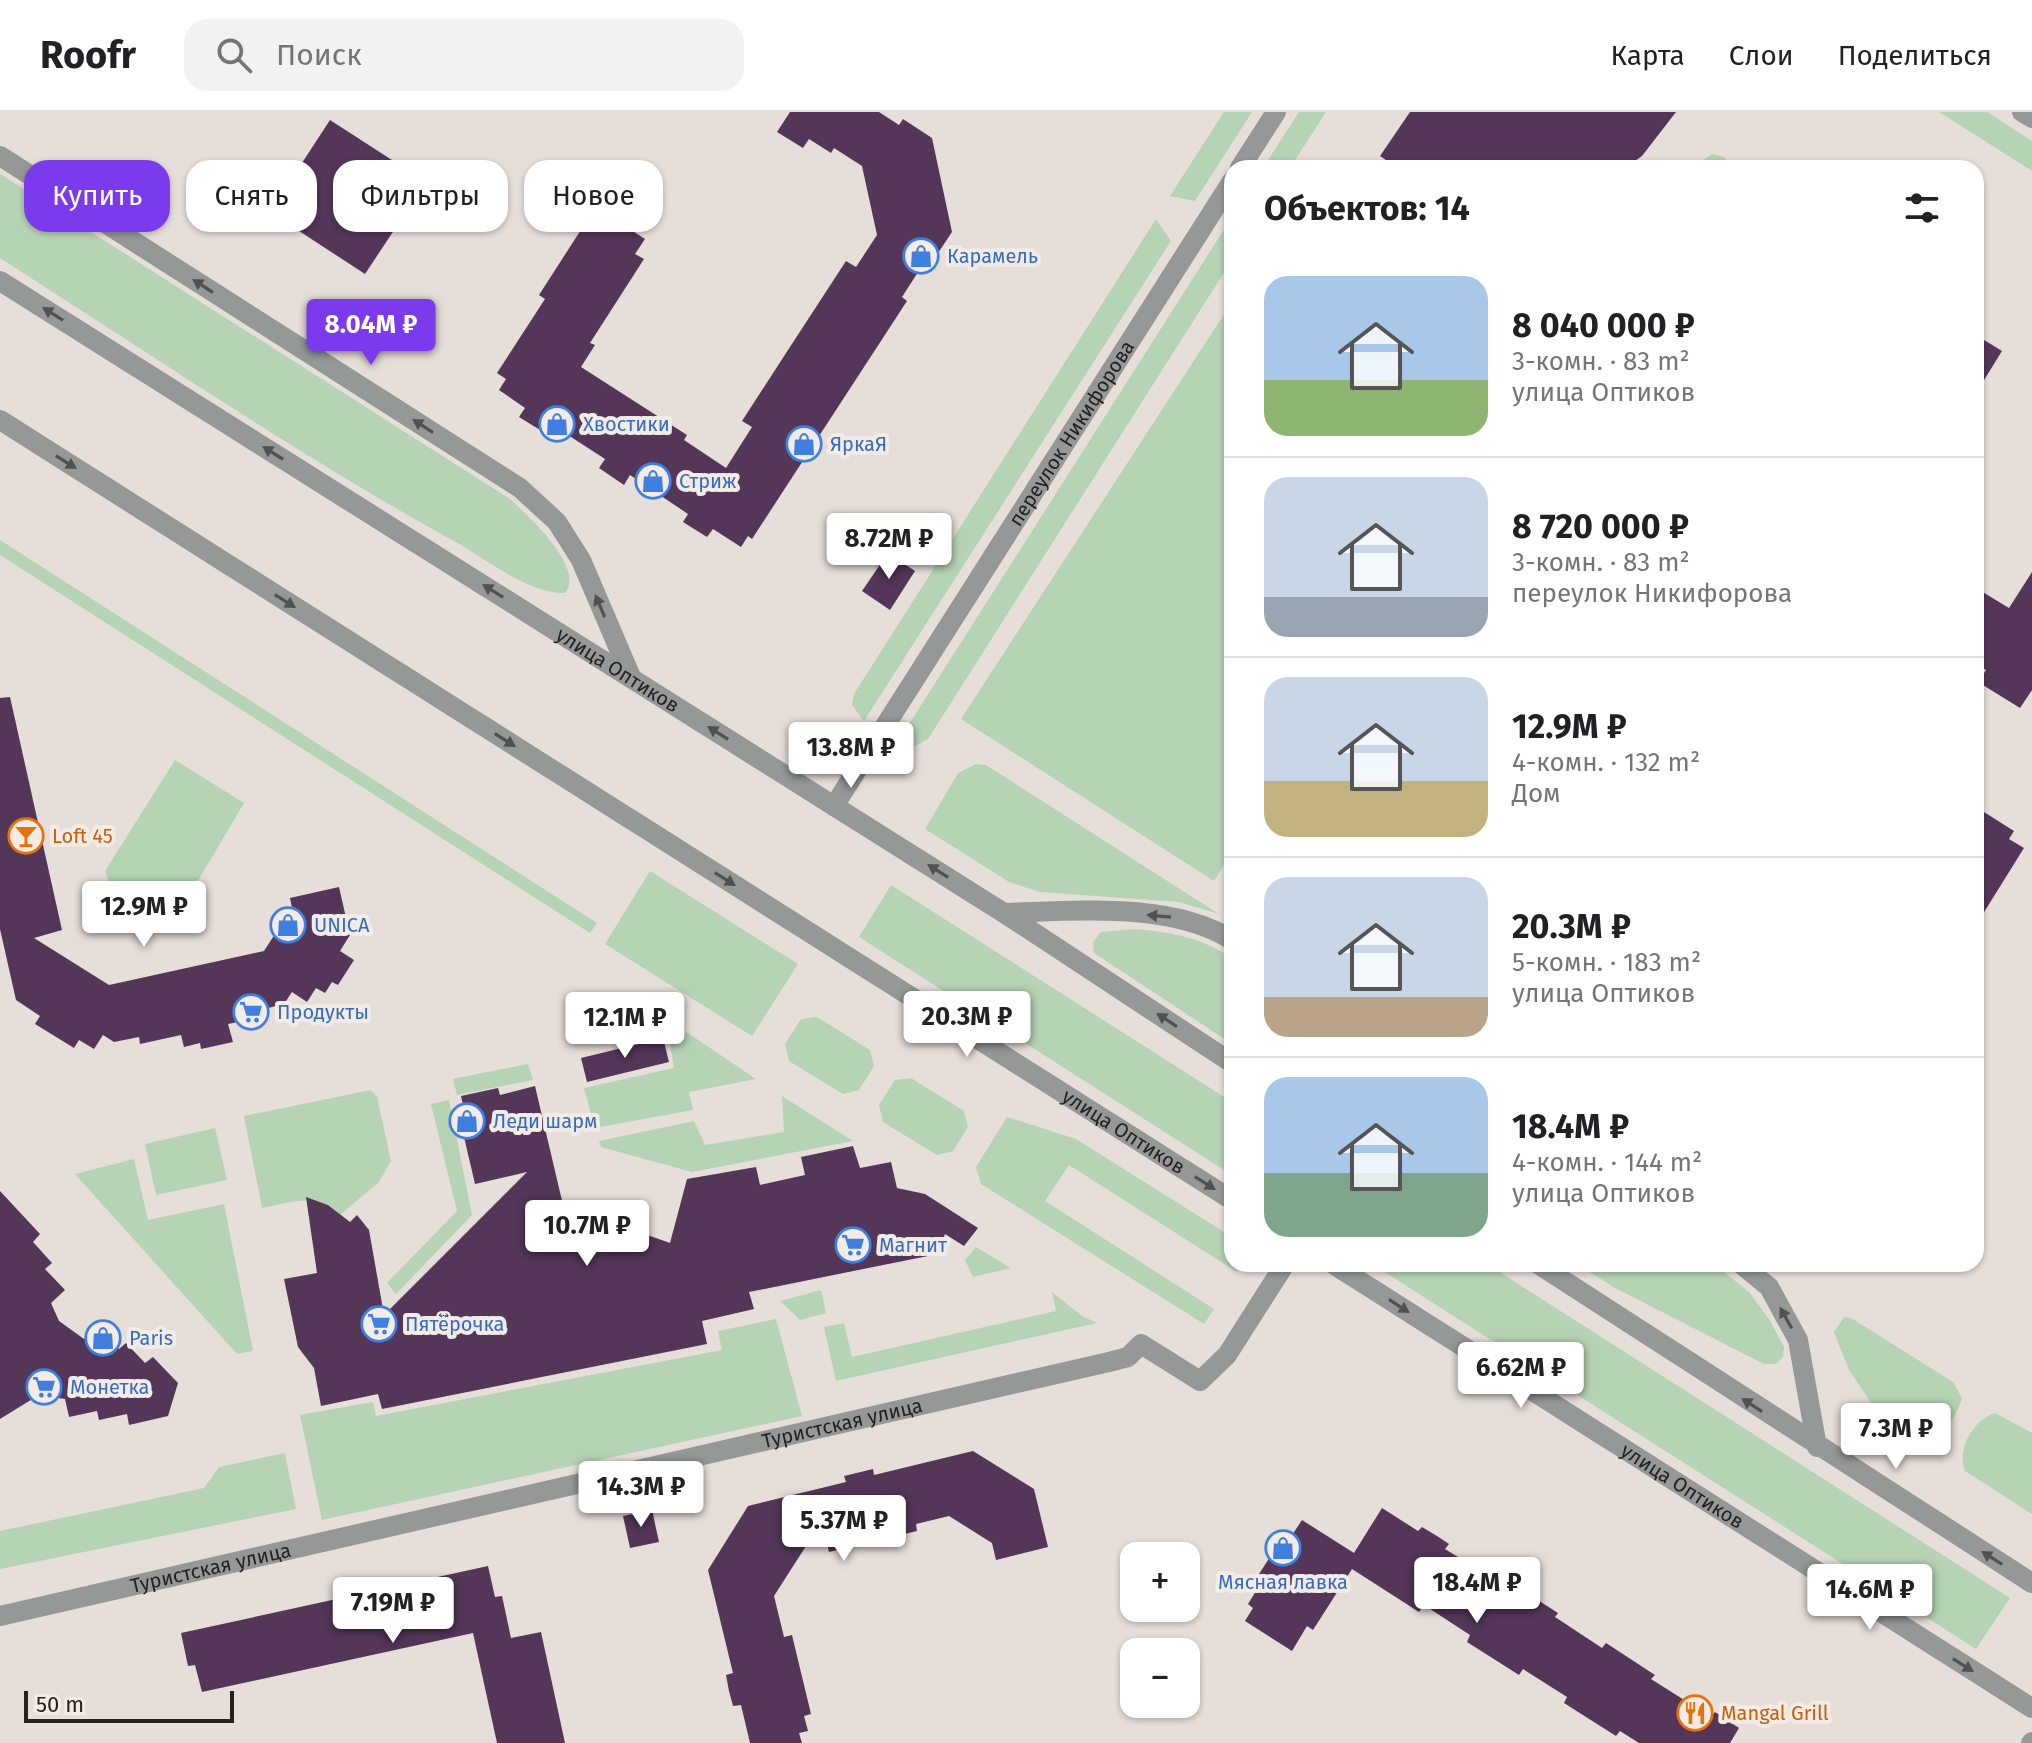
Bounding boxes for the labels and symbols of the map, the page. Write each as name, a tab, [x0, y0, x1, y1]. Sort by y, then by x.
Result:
shop icon: Карамель	[902, 237, 940, 275]
place label: Карамель	[947, 244, 1038, 268]
one-way arrow	[193, 279, 214, 294]
pin: 8.04M ₽	[297, 299, 445, 367]
one-way arrow	[42, 308, 64, 322]
street label: переулок Никифорова	[1003, 336, 1139, 531]
shop icon: Хвостики	[538, 405, 576, 443]
place label: Хвостики	[583, 412, 670, 436]
one-way arrow	[412, 418, 433, 433]
shop icon: ЯркаЯ	[785, 425, 823, 463]
place label: ЯркаЯ	[830, 432, 887, 456]
one-way arrow	[262, 446, 284, 460]
one-way arrow	[55, 454, 77, 468]
shop icon: Стриж	[634, 462, 672, 500]
place label: Стриж	[679, 469, 736, 493]
pin: 8.72M ₽	[815, 513, 963, 581]
one-way arrow	[483, 584, 504, 599]
one-way arrow	[275, 593, 296, 608]
one-way arrow	[594, 594, 607, 617]
street label: улица Оптиков	[552, 622, 684, 718]
pin: 13.8M ₽	[777, 722, 925, 790]
one-way arrow	[707, 726, 729, 740]
one-way arrow	[494, 733, 516, 747]
bar icon: Loft 45	[7, 817, 45, 855]
place label: Loft 45	[52, 824, 113, 848]
one-way arrow	[927, 865, 949, 879]
one-way arrow	[714, 872, 735, 887]
pin: 12.9M ₽	[70, 881, 218, 949]
shop icon: UNICA	[269, 906, 307, 944]
one-way arrow	[1146, 909, 1171, 922]
place label: UNICA	[314, 913, 370, 937]
pin: 20.3M ₽	[893, 991, 1041, 1059]
pin: 12.1M ₽	[551, 992, 699, 1060]
supermarket icon: Продукты	[232, 993, 270, 1031]
place label: Продукты	[277, 1000, 369, 1024]
one-way arrow	[1156, 1013, 1178, 1028]
street label: улица Оптиков	[1058, 1084, 1190, 1179]
shop icon: Леди шарм	[448, 1102, 486, 1140]
place label: Леди шарм	[493, 1109, 597, 1133]
one-way arrow	[1194, 1175, 1216, 1189]
pin: 10.7M ₽	[513, 1200, 661, 1268]
supermarket icon: Магнит	[834, 1226, 872, 1264]
place label: Магнит	[879, 1233, 948, 1257]
one-way arrow	[1388, 1298, 1410, 1313]
supermarket icon: Пятёрочка	[360, 1305, 398, 1343]
one-way arrow	[1779, 1307, 1793, 1330]
place label: Пятёрочка	[405, 1312, 505, 1336]
shop icon: Paris	[84, 1319, 122, 1357]
place label: Paris	[129, 1326, 173, 1350]
pin: 6.62M ₽	[1447, 1342, 1595, 1410]
supermarket icon: Монетка	[25, 1368, 63, 1406]
place label: Монетка	[70, 1375, 149, 1399]
street label: Туристская улица	[760, 1393, 925, 1453]
one-way arrow	[1742, 1397, 1763, 1412]
pin: 7.3M ₽	[1831, 1403, 1961, 1471]
street label: улица Оптиков	[1617, 1438, 1748, 1534]
pin: 14.3M ₽	[567, 1461, 715, 1529]
pin: 5.37M ₽	[770, 1495, 918, 1563]
shop icon: Мясная лавка	[1264, 1529, 1302, 1567]
street label: Туристская улица	[128, 1538, 293, 1598]
one-way arrow	[1981, 1551, 2003, 1565]
pin: 18.4M ₽	[1403, 1557, 1551, 1625]
pin: 14.6M ₽	[1796, 1564, 1944, 1632]
place label: Мясная лавка	[1218, 1570, 1348, 1594]
pin: 7.19M ₽	[319, 1577, 467, 1645]
one-way arrow	[1953, 1657, 1974, 1672]
scale bar	[24, 1687, 234, 1723]
restaurant icon: Mangal Grill	[1676, 1694, 1714, 1732]
place label: Mangal Grill	[1721, 1701, 1829, 1725]

